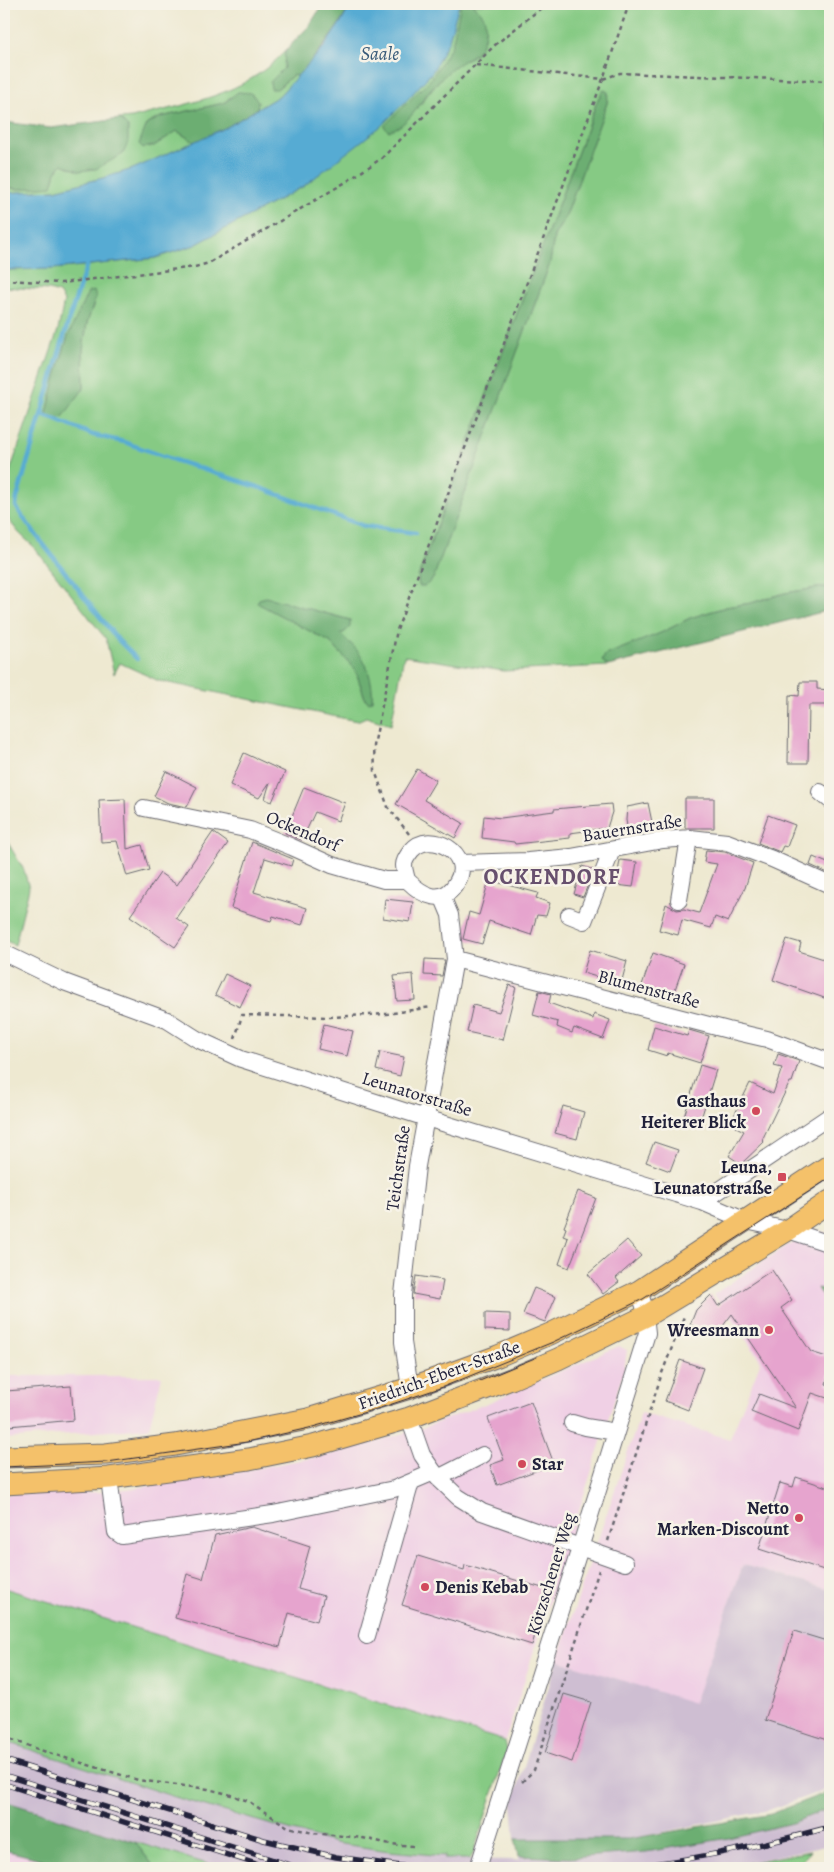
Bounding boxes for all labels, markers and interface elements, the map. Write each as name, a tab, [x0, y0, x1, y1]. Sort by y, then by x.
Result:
water label: Saale	[361, 41, 399, 67]
street label: Ockendorf	[262, 805, 346, 858]
street label: Bauernstraße	[580, 808, 684, 848]
district label: OCKENDORF	[484, 862, 620, 892]
street label: Blumenstraße	[595, 964, 703, 1014]
street label: Leunatorstraße	[359, 1066, 475, 1122]
place label: Gasthaus Heiterer Blick	[641, 1089, 747, 1134]
marker: Gasthaus Heiterer Blick	[750, 1105, 762, 1117]
street label: Teichstraße	[380, 1124, 416, 1212]
place label: Leuna, Leunatorstraße	[654, 1155, 772, 1200]
marker: Leuna, Leunatorstraße	[776, 1171, 788, 1183]
place label: Wreesmann	[666, 1318, 759, 1342]
marker: Wreesmann	[763, 1324, 775, 1336]
street label: Friedrich-Ebert-Straße	[355, 1335, 523, 1415]
place label: Star	[532, 1452, 564, 1476]
marker: Star	[516, 1458, 528, 1470]
place label: Netto Marken-Discount	[657, 1496, 789, 1541]
street label: Kötzschener Weg	[521, 1510, 581, 1638]
marker: Netto Marken-Discount	[793, 1512, 805, 1524]
place label: Denis Kebab	[435, 1575, 528, 1599]
marker: Denis Kebab	[419, 1581, 431, 1593]

